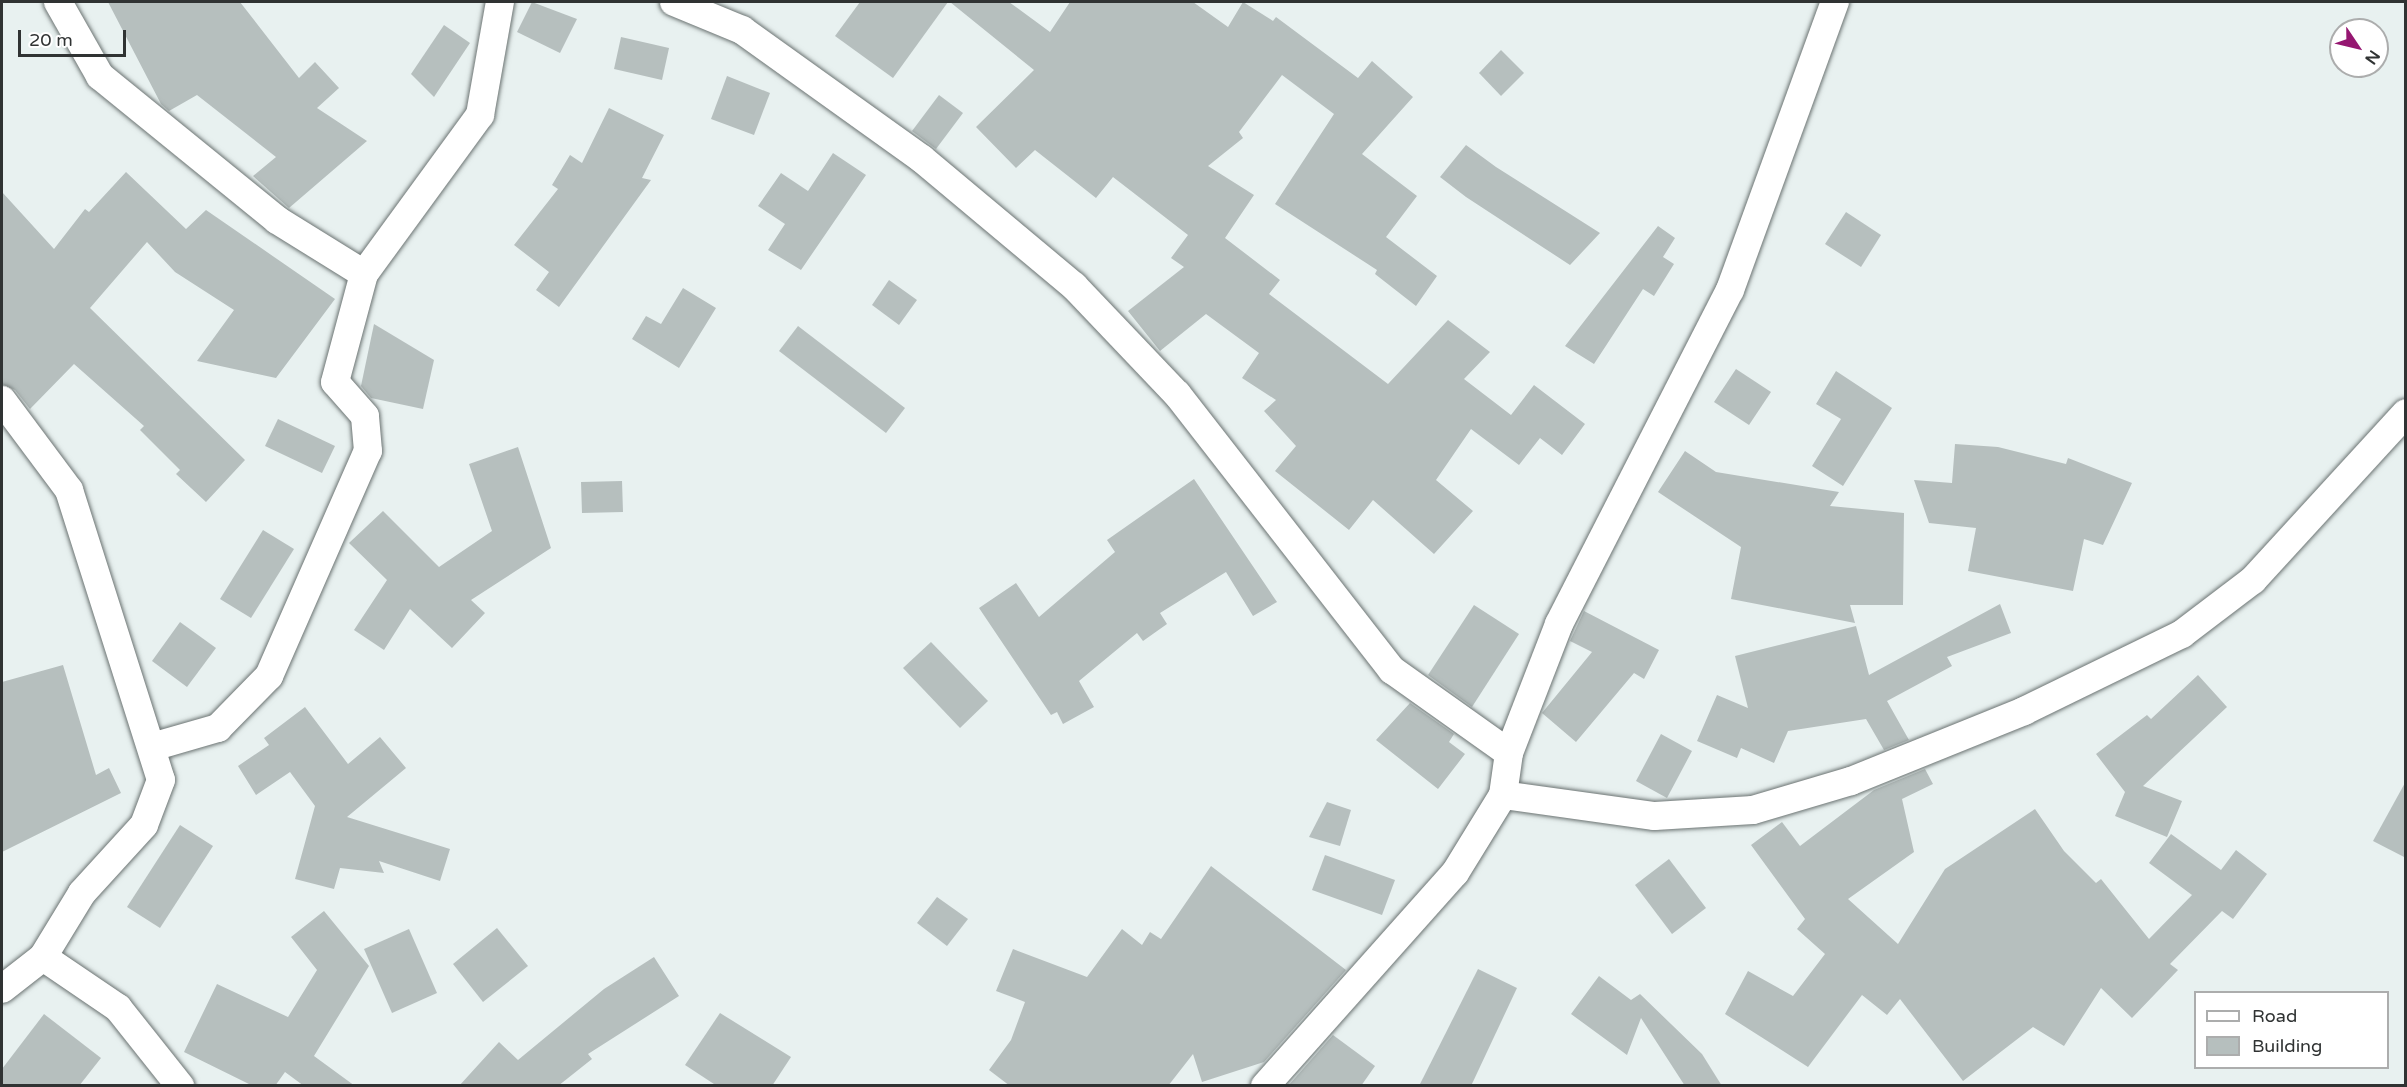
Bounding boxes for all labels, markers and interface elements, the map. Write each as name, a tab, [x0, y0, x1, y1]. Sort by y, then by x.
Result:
scale bar	[21, 18, 129, 56]
north arrow	[2329, 18, 2389, 78]
text: 20 m	[29, 29, 73, 51]
text: N	[2360, 46, 2384, 68]
legend	[2194, 991, 2389, 1069]
text: Road	[2252, 1005, 2297, 1027]
text: Building	[2252, 1035, 2322, 1057]

